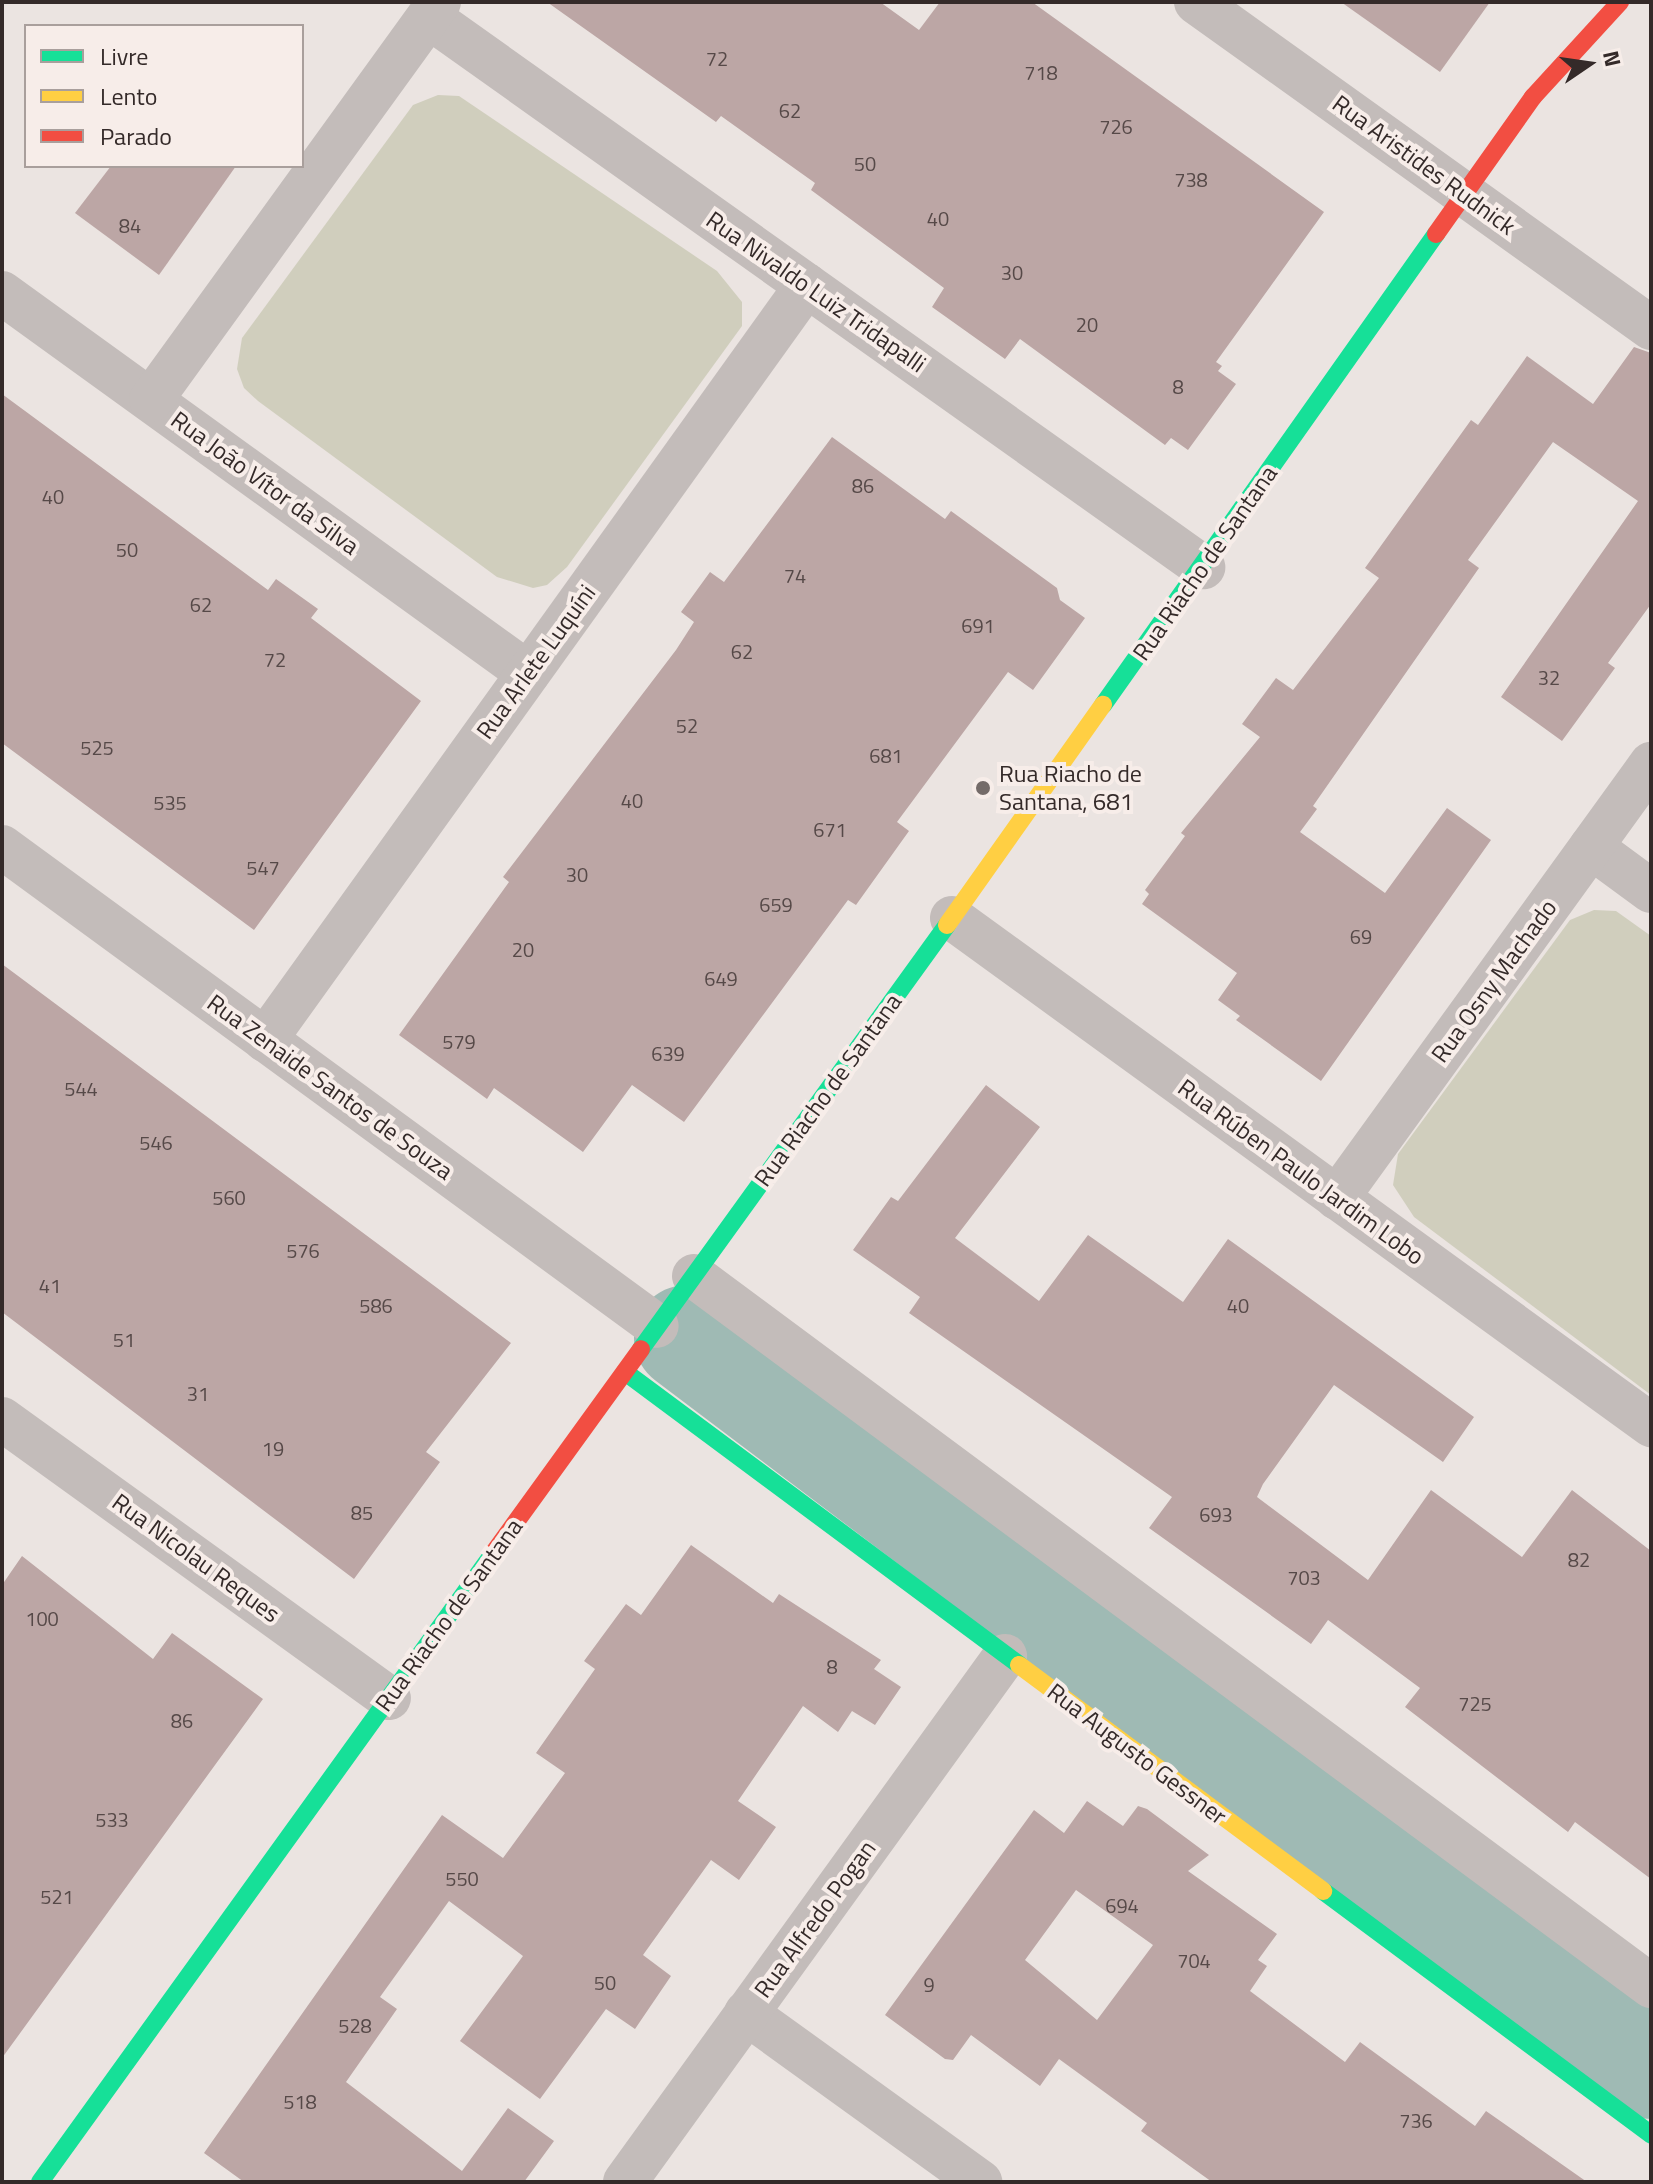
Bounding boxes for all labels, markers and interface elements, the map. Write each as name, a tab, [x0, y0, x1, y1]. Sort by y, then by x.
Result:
legend	[24, 24, 304, 168]
north arrow	[1549, 24, 1629, 104]
text: Livre	[100, 38, 148, 74]
house number: 72	[706, 46, 728, 70]
text: N	[1594, 47, 1631, 70]
house number: 718	[1024, 60, 1058, 84]
text: Lento	[100, 78, 157, 114]
street label: Rua Aristides Rudnick	[1327, 89, 1521, 241]
house number: 62	[779, 98, 801, 122]
house number: 726	[1099, 114, 1133, 138]
text: Parado	[100, 118, 172, 154]
house number: 50	[854, 151, 876, 175]
house number: 738	[1174, 167, 1208, 191]
street label: Rua Nivaldo Luiz Tridapalli	[701, 205, 931, 379]
house number: 40	[927, 206, 949, 230]
house number: 84	[119, 213, 141, 237]
house number: 30	[1001, 260, 1023, 284]
house number: 20	[1076, 312, 1098, 336]
house number: 8	[1172, 374, 1184, 398]
street label: Rua João Vítor da Silva	[165, 405, 365, 561]
street label: Rua Riacho de Santana	[1127, 460, 1283, 666]
house number: 86	[852, 473, 874, 497]
house number: 40	[42, 484, 64, 508]
house number: 50	[116, 537, 138, 561]
house number: 74	[784, 563, 806, 587]
street label: Rua Arlete Luquíni	[470, 579, 602, 745]
house number: 62	[190, 592, 212, 616]
house number: 691	[961, 613, 995, 637]
house number: 62	[731, 639, 753, 663]
house number: 72	[264, 647, 286, 671]
house number: 32	[1538, 665, 1560, 689]
house number: 52	[676, 713, 698, 737]
house number: 525	[80, 735, 114, 759]
house number: 681	[869, 743, 903, 767]
place label: Rua Riacho de Santana, 681	[999, 760, 1142, 816]
marker: Rua Riacho de Santana, 681	[974, 779, 992, 797]
house number: 40	[621, 788, 643, 812]
house number: 535	[153, 790, 187, 814]
house number: 671	[813, 817, 847, 841]
house number: 547	[246, 855, 280, 879]
house number: 30	[566, 862, 588, 886]
house number: 659	[759, 892, 793, 916]
street label: Rua Osny Machado	[1425, 894, 1563, 1068]
house number: 69	[1350, 924, 1372, 948]
house number: 20	[512, 937, 534, 961]
house number: 649	[704, 966, 738, 990]
street label: Rua Zenaide Santos de Souza	[202, 988, 458, 1186]
street label: Rua Riacho de Santana	[748, 988, 908, 1192]
house number: 579	[442, 1029, 476, 1053]
house number: 639	[651, 1041, 685, 1065]
street label: Rua Rúben Paulo Jardim Lobo	[1172, 1073, 1430, 1271]
house number: 544	[64, 1076, 98, 1100]
house number: 546	[139, 1130, 173, 1154]
house number: 560	[212, 1185, 246, 1209]
house number: 576	[286, 1238, 320, 1262]
house number: 41	[39, 1273, 61, 1297]
house number: 586	[359, 1293, 393, 1317]
house number: 40	[1227, 1293, 1249, 1317]
house number: 51	[113, 1327, 135, 1351]
house number: 31	[187, 1381, 209, 1405]
house number: 19	[262, 1436, 284, 1460]
street label: Rua Nicolau Reques	[107, 1488, 285, 1628]
house number: 85	[351, 1500, 373, 1524]
house number: 693	[1199, 1502, 1233, 1526]
street label: Rua Riacho de Santana	[369, 1513, 529, 1717]
house number: 82	[1568, 1547, 1590, 1571]
house number: 703	[1287, 1565, 1321, 1589]
house number: 100	[25, 1606, 59, 1630]
house number: 8	[826, 1654, 838, 1678]
street label: Rua Augusto Gessner	[1042, 1677, 1232, 1831]
house number: 725	[1458, 1691, 1492, 1715]
house number: 86	[171, 1708, 193, 1732]
house number: 533	[95, 1807, 129, 1831]
street label: Rua Alfredo Pogan	[748, 1835, 882, 2003]
house number: 550	[445, 1866, 479, 1890]
house number: 521	[40, 1884, 74, 1908]
house number: 694	[1105, 1893, 1139, 1917]
house number: 704	[1177, 1948, 1211, 1972]
house number: 50	[594, 1970, 616, 1994]
house number: 9	[923, 1972, 935, 1996]
house number: 528	[338, 2013, 372, 2037]
house number: 518	[283, 2089, 317, 2113]
house number: 736	[1399, 2108, 1433, 2132]

